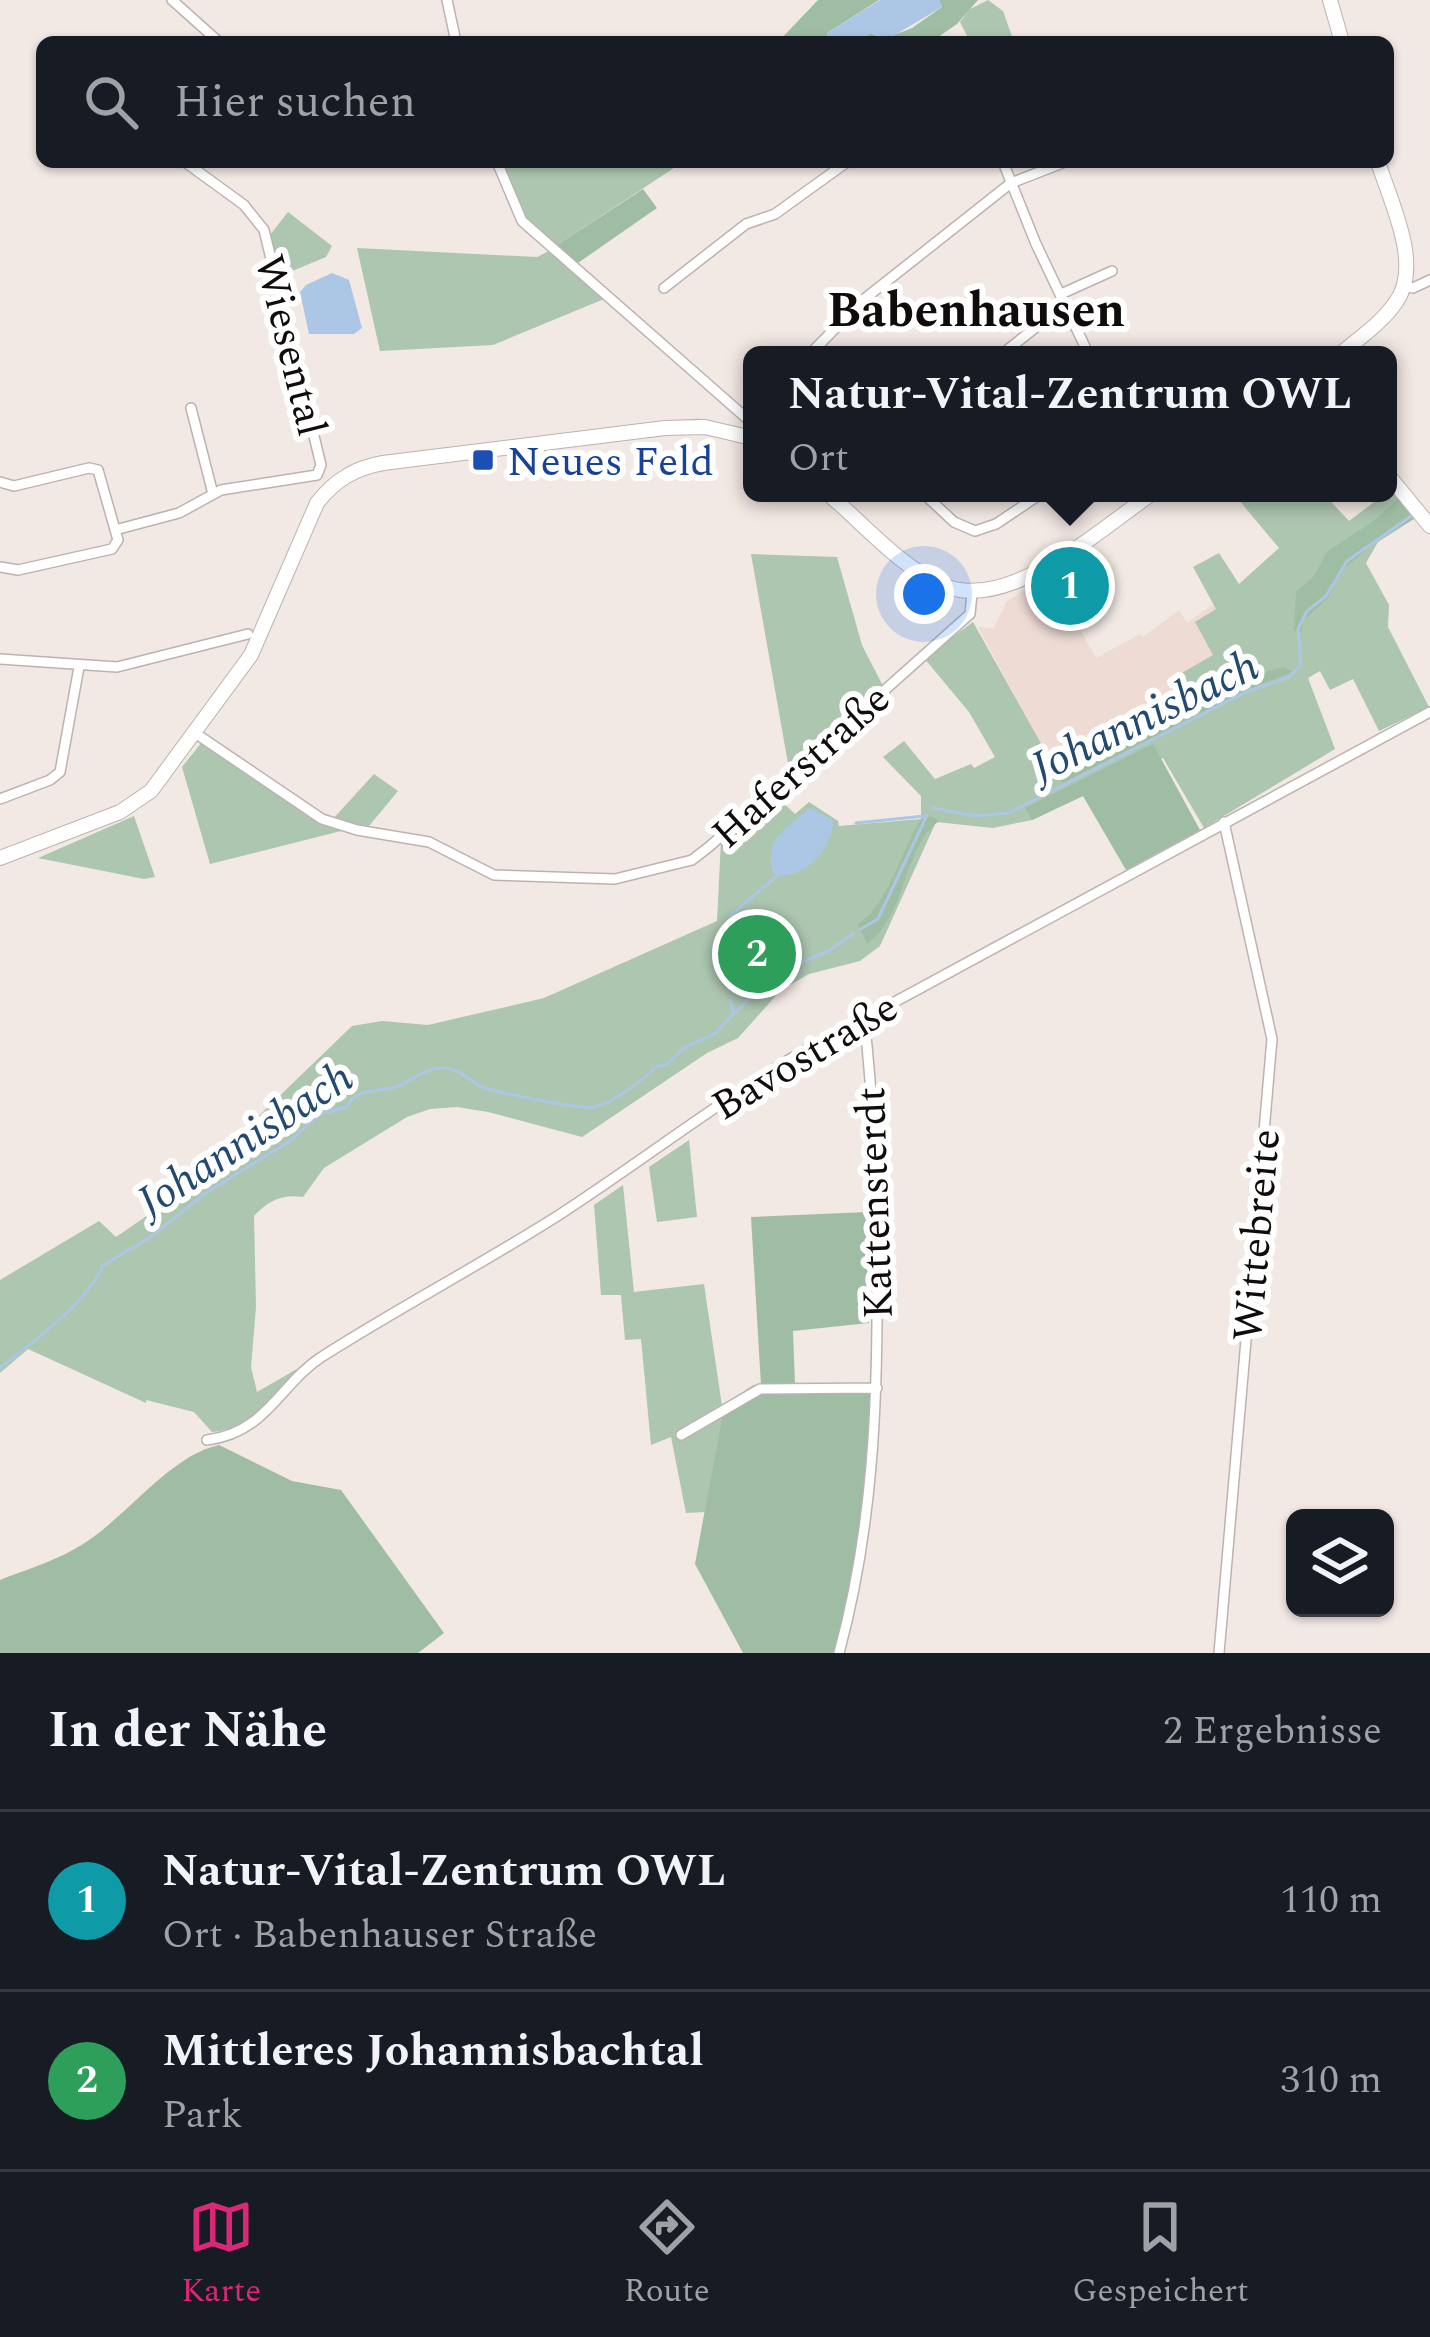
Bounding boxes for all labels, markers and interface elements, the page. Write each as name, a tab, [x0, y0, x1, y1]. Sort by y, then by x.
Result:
search box	[36, 36, 1394, 168]
text: Hier suchen	[174, 68, 416, 137]
icon: search	[78, 69, 144, 135]
street label: Wiesental	[237, 248, 342, 443]
district label: Babenhausen	[827, 275, 1125, 348]
popup	[743, 346, 1397, 502]
text: Natur-Vital-Zentrum OWL	[788, 360, 1352, 429]
text: Ort	[788, 429, 849, 488]
place label: Neues Feld	[507, 431, 714, 494]
marker: Neues Feld	[470, 447, 496, 473]
pin: 1	[1031, 541, 1109, 631]
your location	[894, 564, 954, 624]
water label: Johannisbach	[1017, 632, 1271, 804]
street label: Haferstraße	[698, 669, 905, 864]
pin: 2	[718, 909, 796, 999]
street label: Bavostraße	[700, 977, 910, 1138]
water label: Johannisbach	[121, 1044, 367, 1238]
street label: Kattensterdt	[840, 1086, 911, 1320]
street label: Wittebreite	[1217, 1126, 1298, 1344]
map controls	[1286, 1509, 1394, 1617]
button: layers	[1286, 1509, 1394, 1617]
text: In der Nähe	[48, 1692, 327, 1770]
text: 2 Ergebnisse	[1163, 1702, 1382, 1761]
text: Natur-Vital-Zentrum OWL	[162, 1837, 726, 1906]
text: 1	[76, 1871, 98, 1930]
text: 110 m	[1280, 1871, 1382, 1930]
text: Ort · Babenhauser Straße	[162, 1906, 597, 1965]
text: Mittleres Johannisbachtal	[162, 2017, 704, 2086]
text: 2	[76, 2051, 98, 2110]
text: 310 m	[1280, 2051, 1382, 2110]
text: Park	[162, 2086, 242, 2145]
tab: Karte	[181, 2194, 261, 2316]
tab: Route	[624, 2194, 710, 2316]
tab: Gespeichert	[1072, 2194, 1249, 2316]

